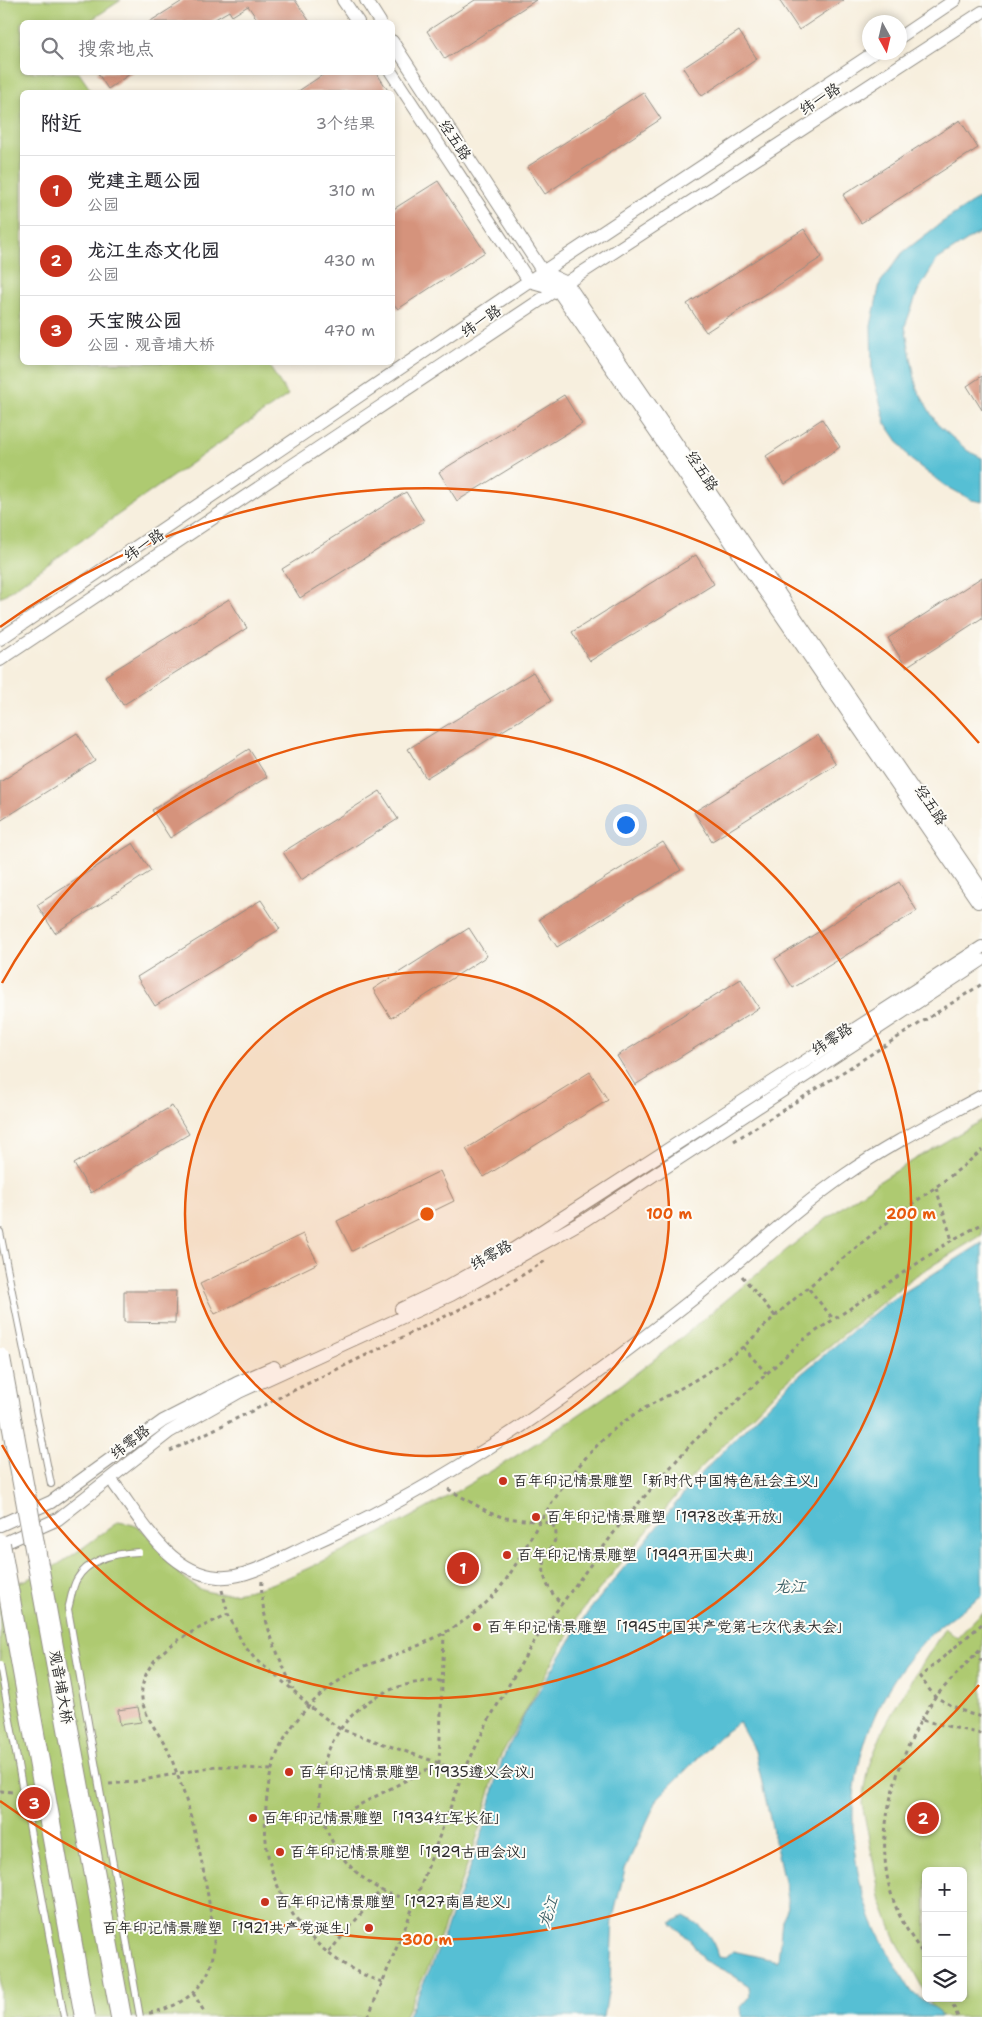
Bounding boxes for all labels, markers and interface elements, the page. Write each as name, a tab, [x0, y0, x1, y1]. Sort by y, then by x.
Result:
north arrow	[862, 15, 907, 60]
search box	[20, 20, 395, 75]
icon: search	[38, 34, 66, 62]
text: 搜索地点	[78, 36, 154, 61]
street label: 纬一路	[796, 78, 844, 120]
text: 附近	[40, 109, 82, 137]
text: 3个结果	[316, 113, 375, 134]
street label: 经五路	[434, 116, 476, 164]
text: 党建主题公园	[87, 168, 201, 193]
text: 1	[52, 180, 60, 201]
text: 310 m	[328, 180, 375, 201]
text: 公园	[87, 194, 119, 215]
text: 龙江生态文化园	[87, 238, 220, 263]
text: 2	[50, 250, 62, 271]
text: 430 m	[324, 250, 375, 271]
text: 公园	[87, 264, 119, 285]
street label: 纬一路	[457, 300, 505, 342]
text: 天宝陂公园	[87, 308, 182, 333]
text: 3	[50, 320, 62, 341]
text: 470 m	[324, 320, 375, 341]
text: 公园 · 观音埔大桥	[87, 334, 214, 355]
street label: 经五路	[681, 447, 723, 495]
street label: 纬一路	[120, 524, 168, 566]
street label: 经五路	[910, 781, 952, 829]
your location	[613, 812, 639, 838]
street label: 纬零路	[808, 1018, 856, 1060]
text: 100 m	[646, 1204, 692, 1224]
text: 200 m	[886, 1204, 936, 1224]
centre of rings	[418, 1205, 436, 1223]
street label: 纬零路	[466, 1235, 516, 1275]
street label: 纬零路	[106, 1420, 154, 1464]
place label: 百年印记情景雕塑「新时代中国特色社会主义」	[513, 1471, 828, 1491]
marker: 百年印记情景雕塑「新时代中国特色社会主义」	[497, 1475, 509, 1487]
place label: 百年印记情景雕塑「1978改革开放」	[546, 1507, 792, 1527]
marker: 百年印记情景雕塑「1978改革开放」	[530, 1511, 542, 1523]
place label: 百年印记情景雕塑「1949开国大典」	[517, 1545, 763, 1565]
pin: 1	[447, 1549, 479, 1587]
marker: 百年印记情景雕塑「1949开国大典」	[501, 1549, 513, 1561]
water label: 龙江	[774, 1576, 807, 1597]
place label: 百年印记情景雕塑「1945中国共产党第七次代表大会」	[487, 1617, 852, 1637]
marker: 百年印记情景雕塑「1945中国共产党第七次代表大会」	[471, 1621, 483, 1633]
street label: 观音埔大桥	[45, 1648, 77, 1726]
place label: 百年印记情景雕塑「1935遵义会议」	[299, 1762, 544, 1782]
marker: 百年印记情景雕塑「1935遵义会议」	[283, 1766, 295, 1778]
pin: 3	[18, 1784, 50, 1822]
pin: 2	[907, 1799, 939, 1837]
place label: 百年印记情景雕塑「1934红军长征」	[263, 1808, 509, 1828]
marker: 百年印记情景雕塑「1934红军长征」	[247, 1812, 259, 1824]
place label: 百年印记情景雕塑「1929古田会议」	[290, 1842, 536, 1862]
marker: 百年印记情景雕塑「1929古田会议」	[274, 1846, 286, 1858]
map controls	[922, 1867, 967, 2002]
button: +	[922, 1867, 967, 1912]
place label: 百年印记情景雕塑「1927南昌起义」	[275, 1892, 520, 1912]
water label: 龙江	[533, 1893, 563, 1931]
marker: 百年印记情景雕塑「1927南昌起义」	[259, 1896, 271, 1908]
button: −	[922, 1912, 967, 1957]
place label: 百年印记情景雕塑「1921共产党诞生」	[103, 1918, 359, 1938]
marker: 百年印记情景雕塑「1921共产党诞生」	[363, 1922, 375, 1934]
text: 300 m	[402, 1930, 452, 1950]
button: layers	[922, 1957, 967, 2002]

